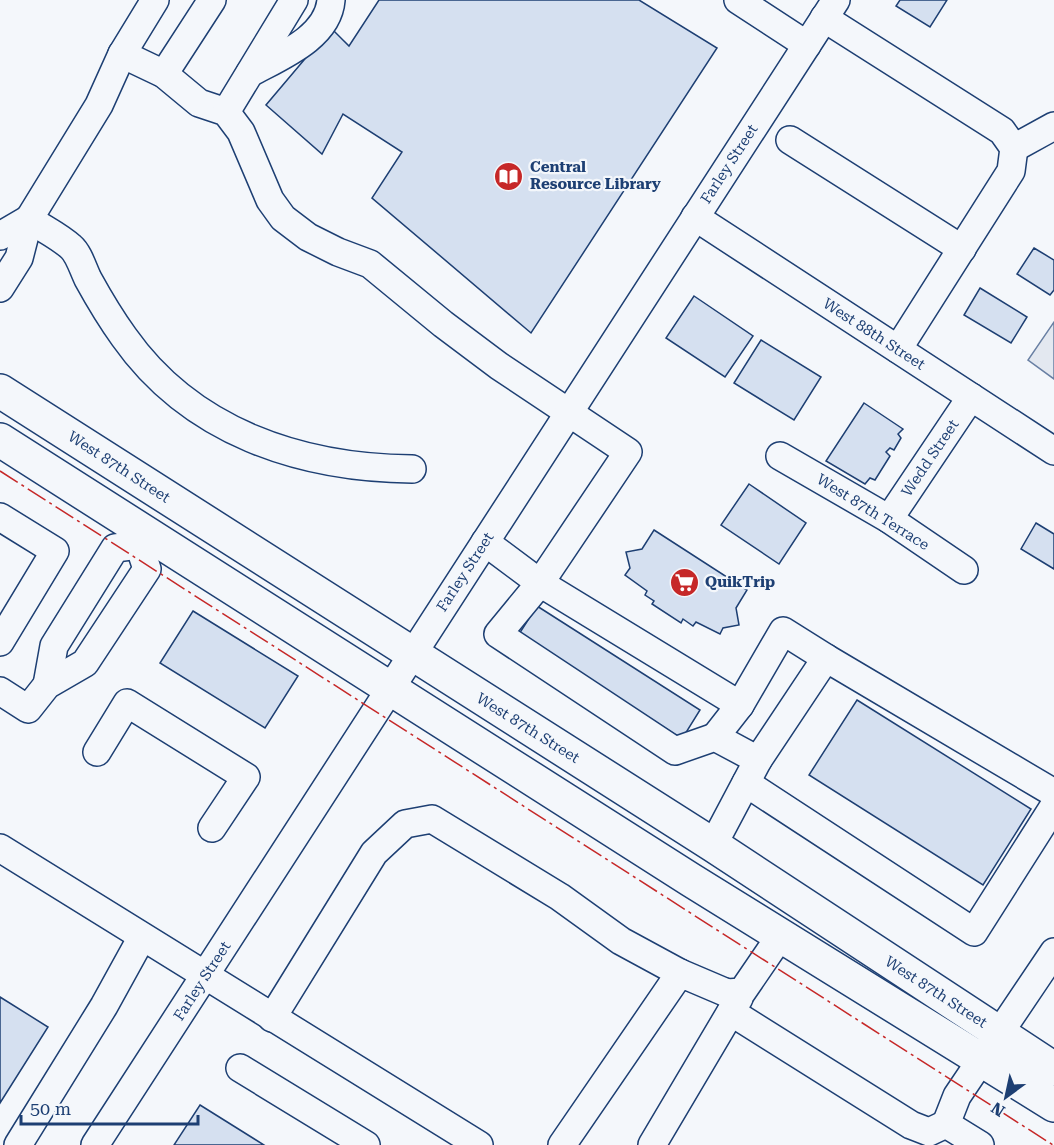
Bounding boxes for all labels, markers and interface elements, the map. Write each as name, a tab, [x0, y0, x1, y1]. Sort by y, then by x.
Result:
street label: Farley Street	[697, 121, 762, 207]
place label: Central Resource Library	[530, 158, 661, 193]
library icon: Central Resource Library	[493, 160, 525, 192]
street label: West 88th Street	[820, 294, 929, 374]
street label: Wedd Street	[898, 416, 963, 500]
street label: West 87th Street	[65, 427, 174, 507]
street label: West 87th Terrace	[813, 470, 933, 554]
street label: Farley Street	[433, 529, 498, 615]
supermarket icon: QuikTrip	[668, 566, 700, 598]
place label: QuikTrip	[705, 573, 775, 591]
street label: West 87th Street	[473, 689, 583, 767]
street label: Farley Street	[170, 938, 235, 1024]
street label: West 87th Street	[882, 952, 991, 1032]
north arrow	[976, 1067, 1036, 1127]
scale bar	[21, 1088, 198, 1126]
text: 50 m	[30, 1098, 71, 1119]
text: N	[988, 1098, 1008, 1120]

